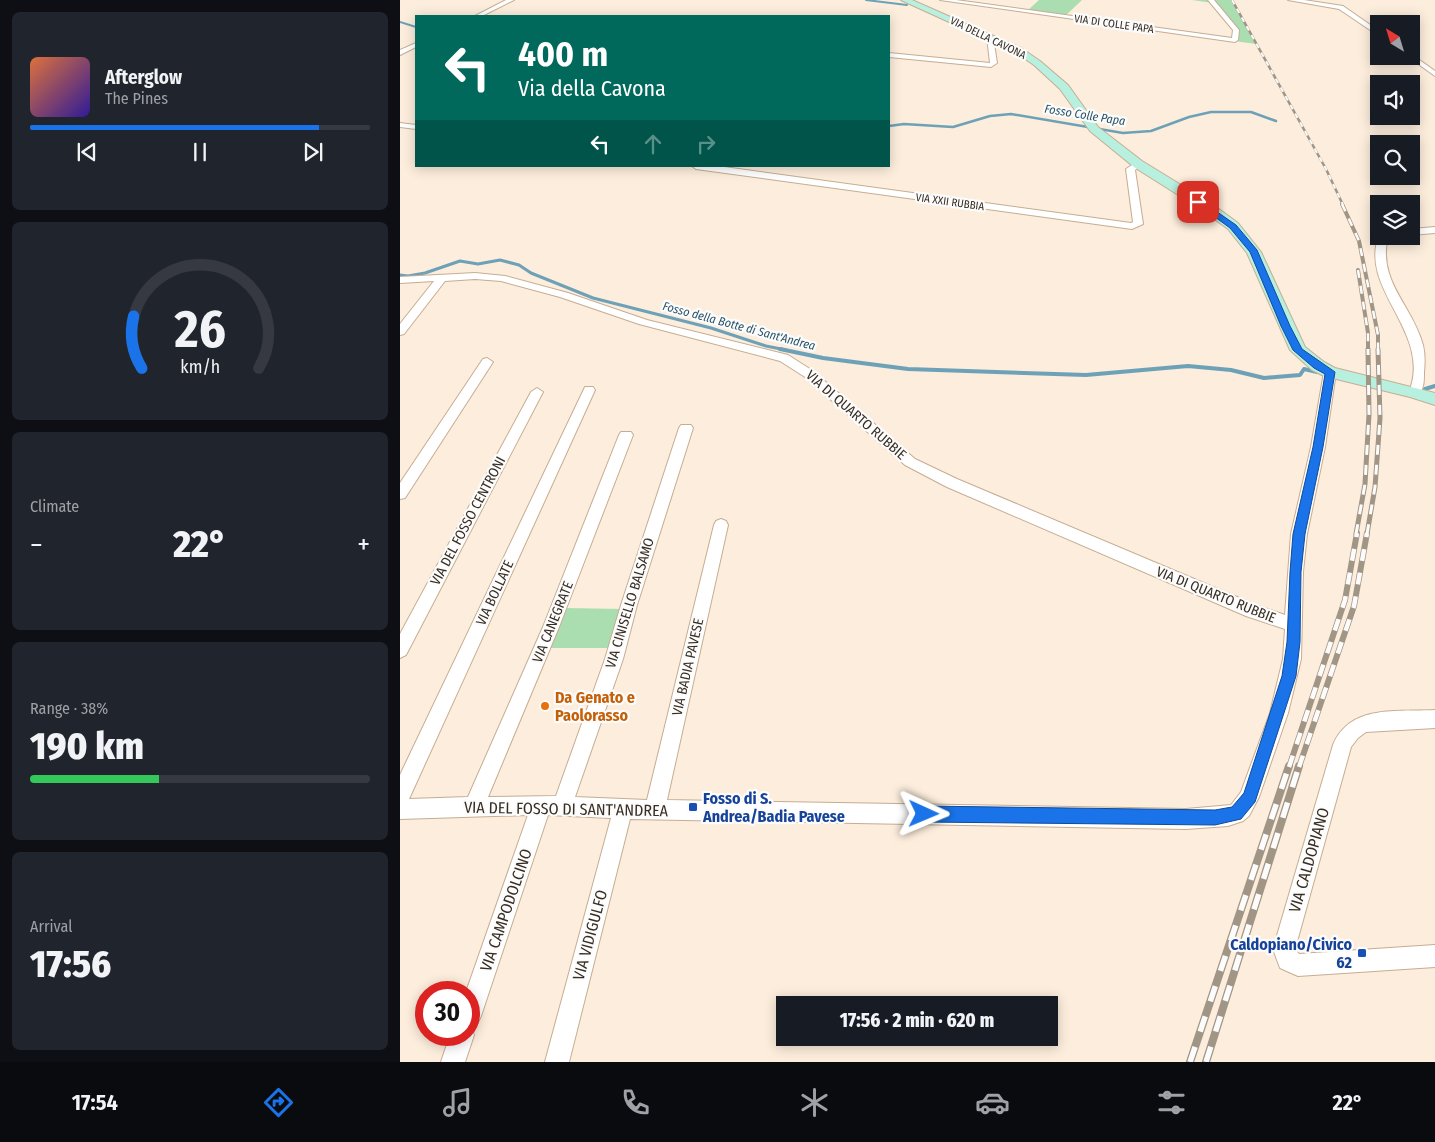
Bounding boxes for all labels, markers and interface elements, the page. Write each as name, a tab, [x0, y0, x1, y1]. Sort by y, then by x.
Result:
street label: VIA DI COLLE PAPA	[1073, 12, 1155, 36]
street label: VIA DELLA CAVONA	[948, 14, 1028, 62]
north arrow	[1370, 15, 1420, 65]
map controls	[1370, 15, 1420, 245]
text: 400 m	[518, 33, 608, 75]
icon: left	[435, 35, 500, 100]
text: Afterglow	[105, 66, 182, 89]
text: Via della Cavona	[518, 75, 666, 102]
button: sound	[1370, 75, 1420, 125]
text: The Pines	[105, 89, 168, 108]
water label: Fosso Colle Papa	[1044, 102, 1126, 128]
icon: left	[586, 130, 614, 158]
icon: ahead	[639, 130, 667, 158]
icon: right	[692, 130, 720, 158]
button: search	[1370, 135, 1420, 185]
icon: previous	[73, 138, 101, 166]
icon: pause	[186, 138, 214, 166]
icon: next	[299, 138, 327, 166]
pin	[1177, 181, 1219, 223]
icon: arrive	[1184, 188, 1212, 216]
street label: VIA XXII RUBBIA	[915, 191, 985, 213]
button: layers	[1370, 195, 1420, 245]
text: 26	[173, 298, 226, 361]
water label: Fosso della Botte di Sant'Andrea	[661, 299, 817, 353]
text: km/h	[180, 356, 220, 378]
street label: VIA DI QUARTO RUBBIE	[802, 367, 910, 464]
street label: VIA DEL FOSSO CENTRONI	[427, 454, 509, 588]
text: Climate	[30, 497, 79, 516]
text: 22°	[173, 521, 227, 567]
text: −	[30, 528, 43, 561]
text: +	[357, 528, 370, 561]
street label: VIA CINISELLO BALSAMO	[602, 536, 658, 670]
street label: VIA BOLLATE	[473, 557, 518, 628]
street label: VIA DI QUARTO RUBBIE	[1154, 563, 1279, 627]
street label: VIA CANEGRATE	[529, 578, 577, 665]
street label: VIA BADIA PAVESE	[669, 616, 708, 717]
place label: Da Genato e Paolorasso	[555, 688, 635, 725]
text: Range · 38%	[30, 699, 108, 718]
marker: Da Genato e Paolorasso	[539, 700, 551, 712]
text: 190 km	[30, 723, 144, 769]
position arrow	[897, 787, 949, 839]
place label: Fosso di S. Andrea/Badia Pavese	[702, 789, 845, 826]
street label: VIA DEL FOSSO DI SANT'ANDREA	[464, 798, 669, 820]
marker: Fosso di S. Andrea/Badia Pavese	[687, 801, 699, 813]
street label: VIA CALDOPIANO	[1285, 805, 1333, 915]
street label: VIA CAMPODOLCINO	[476, 846, 536, 974]
street label: VIA VIDIGULFO	[569, 888, 611, 982]
text: Arrival	[30, 917, 72, 936]
place label: Caldopiano/Civico 62	[1230, 935, 1353, 972]
text: 17:56	[30, 941, 111, 987]
marker: Caldopiano/Civico 62	[1356, 947, 1368, 959]
speed limit sign: 30	[415, 981, 480, 1046]
text: 17:56 · 2 min · 620 m	[840, 1009, 994, 1032]
icon: directions	[261, 1085, 296, 1120]
icon: music	[440, 1085, 475, 1120]
icon: phone	[618, 1085, 653, 1120]
icon: climate	[797, 1085, 832, 1120]
icon: car	[975, 1085, 1010, 1120]
icon: filters	[1154, 1085, 1189, 1120]
text: 17:54	[72, 1089, 118, 1116]
text: 22°	[1333, 1089, 1363, 1116]

